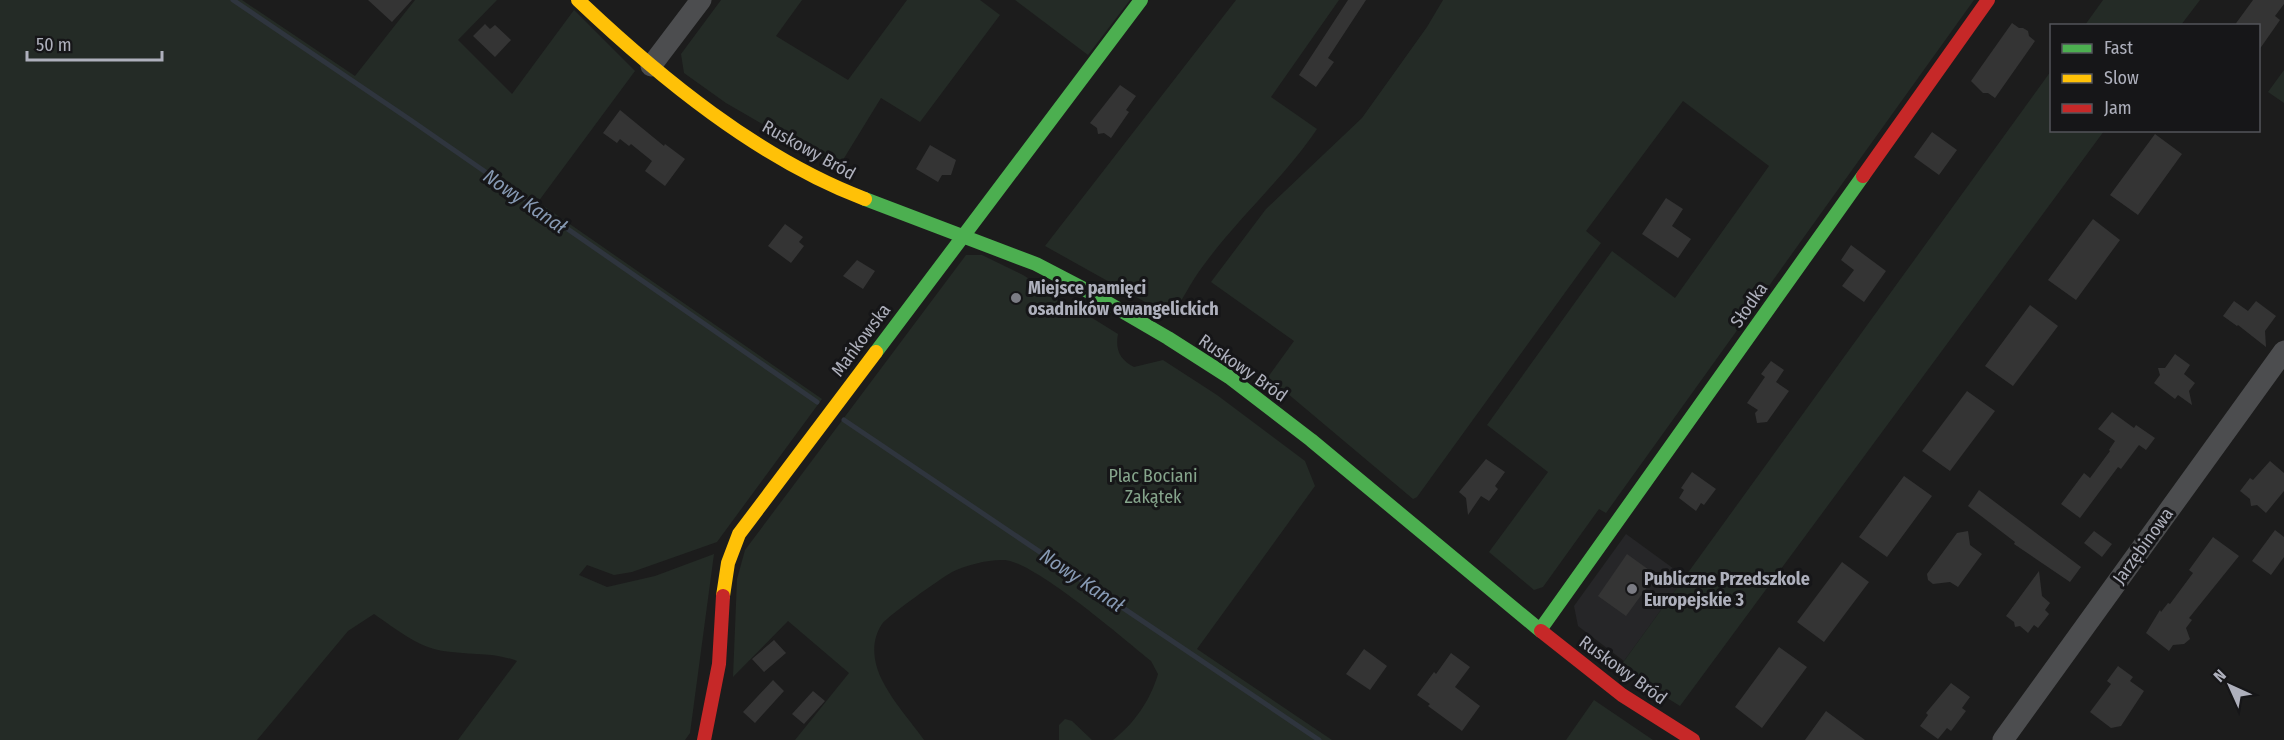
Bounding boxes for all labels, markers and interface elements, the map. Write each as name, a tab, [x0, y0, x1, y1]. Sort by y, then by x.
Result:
scale bar	[27, 24, 162, 62]
legend	[2050, 24, 2260, 132]
text: 50 m	[36, 34, 72, 56]
text: Fast	[2104, 37, 2133, 59]
text: Slow	[2104, 67, 2139, 89]
text: Jam	[2104, 97, 2132, 119]
street label: Ruskowy Bród	[758, 115, 860, 185]
water label: Nowy Kanał	[479, 164, 572, 239]
place label: Miejsce pamięci osadników ewangelickich	[1028, 277, 1219, 320]
street label: Słodka	[1726, 278, 1772, 332]
marker: Miejsce pamięci osadników ewangelickich	[1009, 291, 1023, 305]
street label: Mańkowska	[827, 299, 896, 381]
street label: Ruskowy Bród	[1194, 329, 1292, 407]
park label: Plac Bociani Zakątek	[1108, 465, 1198, 508]
street label: Jarzębinowa	[2108, 503, 2178, 589]
water label: Nowy Kanał	[1035, 543, 1129, 617]
place label: Publiczne Przedszkole Europejskie 3	[1644, 568, 1810, 611]
marker: Publiczne Przedszkole Europejskie 3	[1625, 582, 1639, 596]
street label: Ruskowy Bród	[1575, 631, 1671, 709]
north arrow	[2200, 656, 2260, 716]
text: N	[2210, 666, 2230, 686]

